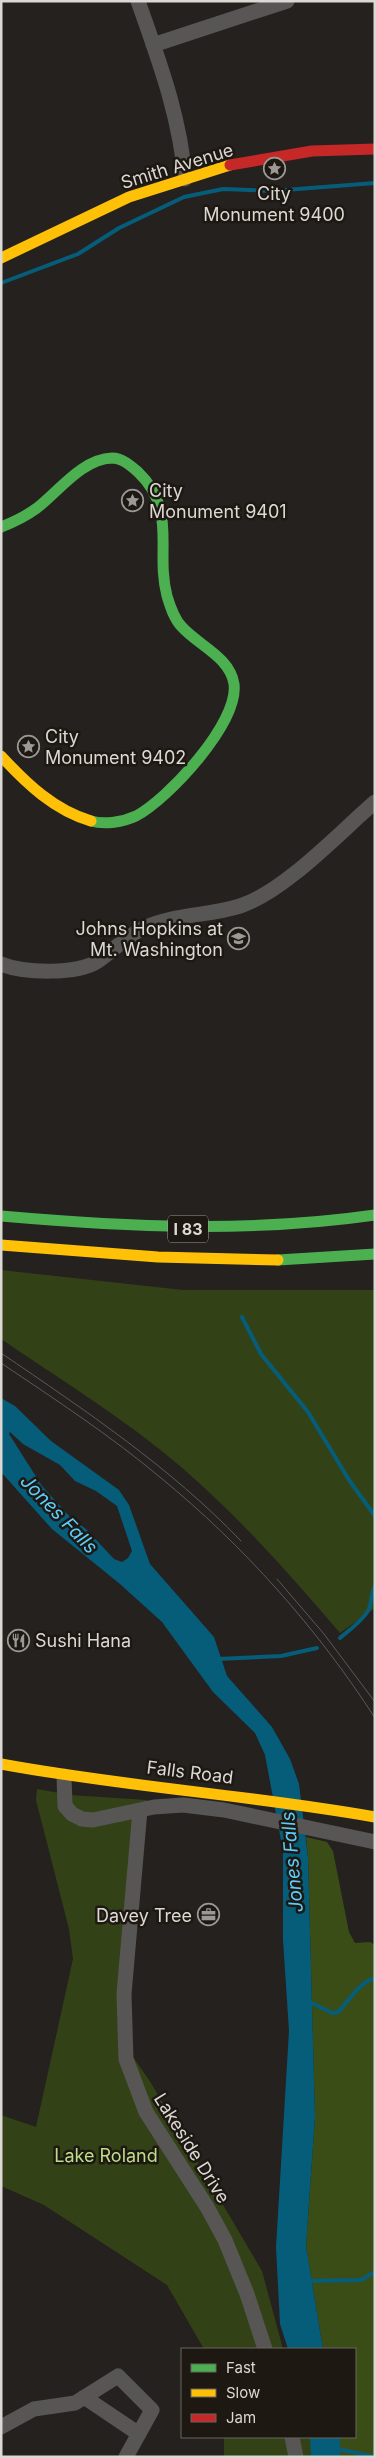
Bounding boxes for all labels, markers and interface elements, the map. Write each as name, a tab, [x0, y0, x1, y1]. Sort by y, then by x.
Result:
street label: Smith Avenue	[118, 139, 236, 193]
place icon: City Monument 9400	[262, 156, 286, 180]
place label: City Monument 9400	[203, 183, 345, 225]
place label: City Monument 9401	[149, 480, 287, 522]
place icon: City Monument 9401	[121, 488, 145, 512]
place label: City Monument 9402	[45, 726, 186, 768]
place icon: City Monument 9402	[17, 734, 41, 758]
place label: Johns Hopkins at Mt. Washington	[75, 918, 223, 960]
school or university icon: Johns Hopkins at Mt. Washington	[227, 926, 251, 950]
road number: I 83	[168, 1216, 208, 1242]
water label: Jones Falls	[16, 1470, 102, 1558]
restaurant icon: Sushi Hana	[7, 1628, 31, 1652]
place label: Sushi Hana	[35, 1630, 131, 1651]
street label: Falls Road	[146, 1756, 234, 1788]
water label: Jones Falls	[276, 1811, 308, 1913]
office icon: Davey Tree	[196, 1903, 220, 1927]
place label: Davey Tree	[96, 1905, 192, 1926]
street label: Lakeside Drive	[150, 2089, 234, 2207]
park label: Lake Roland	[54, 2145, 158, 2166]
legend	[181, 2348, 356, 2438]
text: Fast	[226, 2358, 256, 2377]
text: Slow	[226, 2383, 260, 2402]
text: Jam	[226, 2408, 256, 2427]

